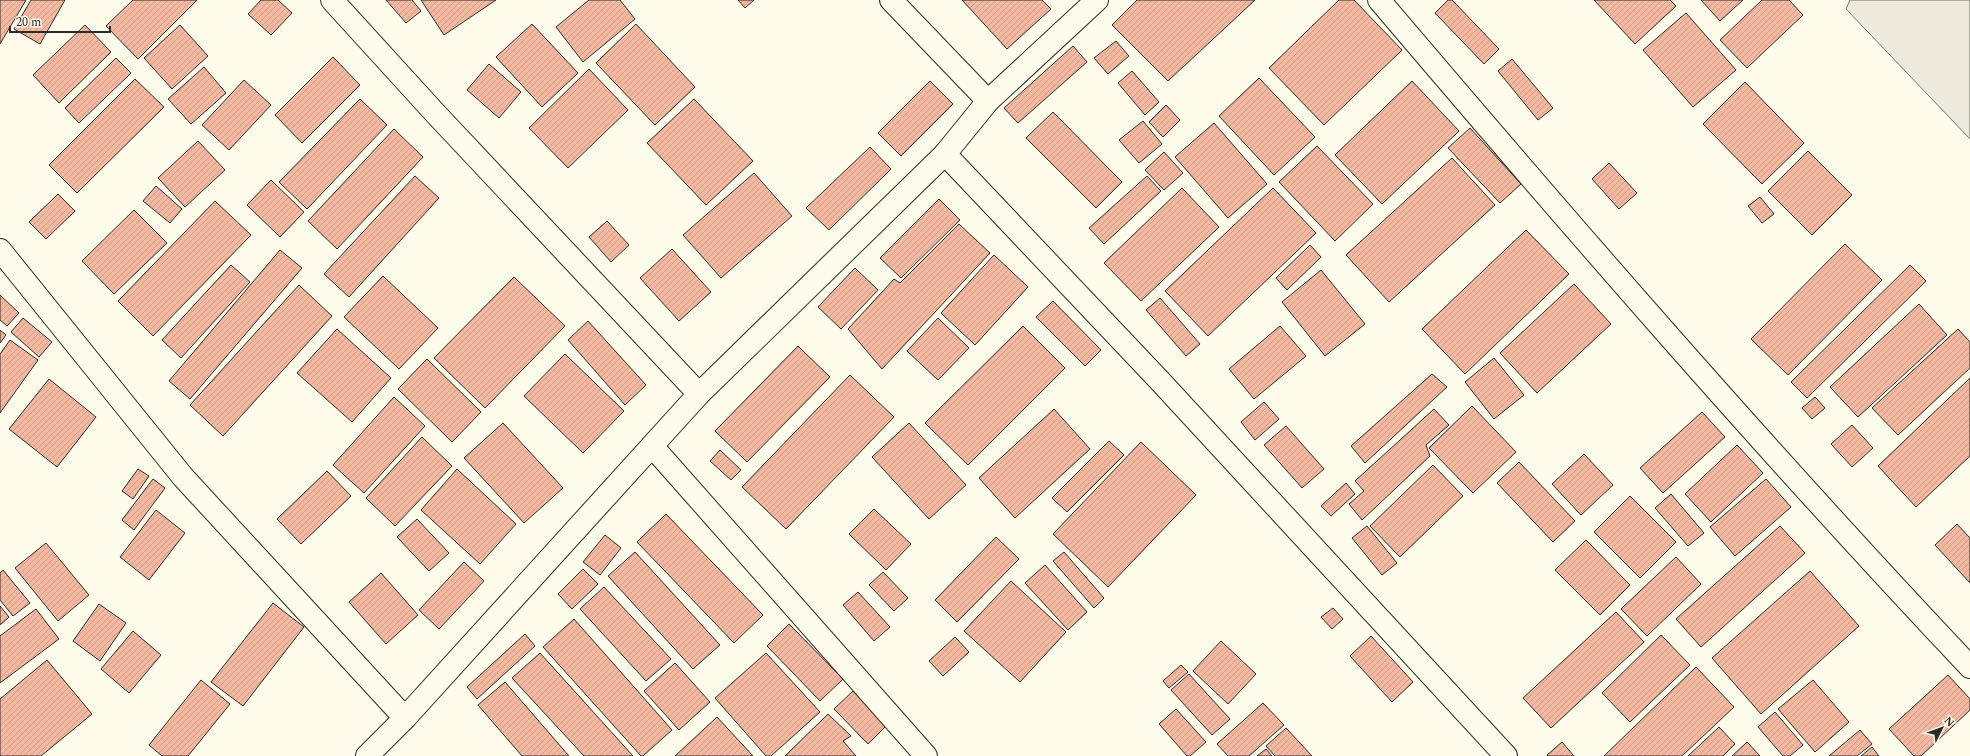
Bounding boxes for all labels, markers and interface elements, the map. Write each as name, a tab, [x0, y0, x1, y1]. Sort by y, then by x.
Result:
scale bar	[10, 8, 110, 34]
text: 20 m	[16, 13, 41, 32]
north arrow	[1922, 708, 1962, 748]
text: N	[1940, 713, 1958, 731]

